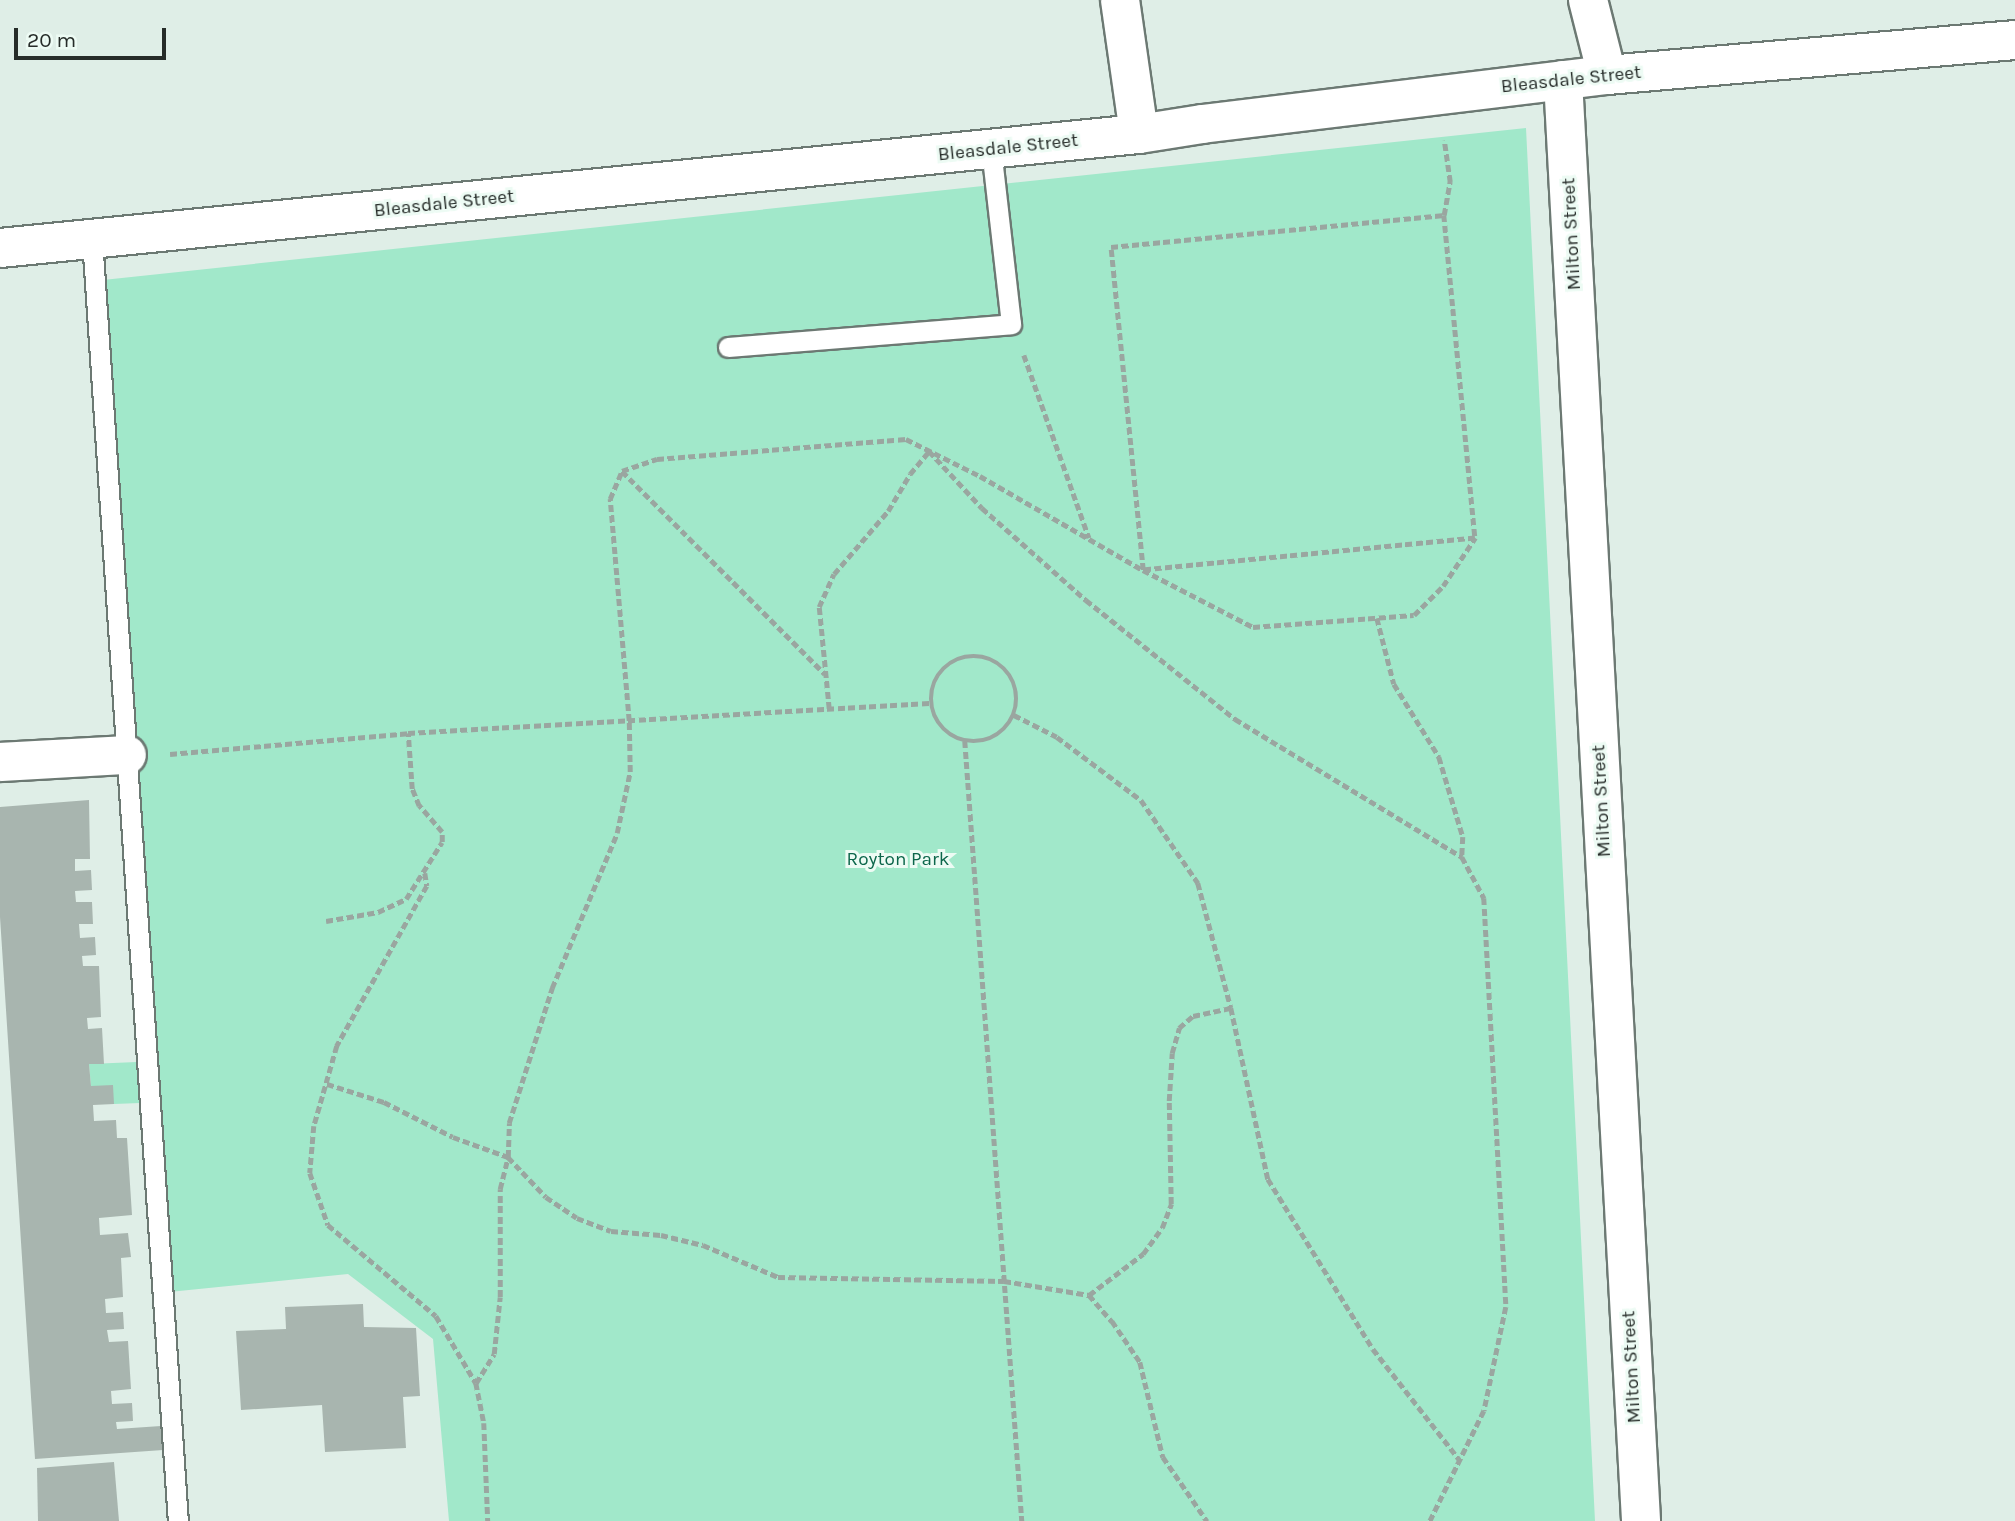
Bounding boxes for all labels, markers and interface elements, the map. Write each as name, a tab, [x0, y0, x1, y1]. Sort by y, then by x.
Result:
scale bar	[18, 14, 170, 58]
text: 20 m	[27, 28, 76, 52]
street label: Bleasdale Street	[1500, 61, 1642, 99]
street label: Bleasdale Street	[937, 129, 1079, 167]
street label: Milton Street	[1558, 177, 1586, 291]
street label: Bleasdale Street	[373, 185, 515, 223]
street label: Milton Street	[1588, 744, 1616, 858]
park label: Royton Park	[847, 849, 949, 871]
street label: Milton Street	[1618, 1310, 1646, 1424]

